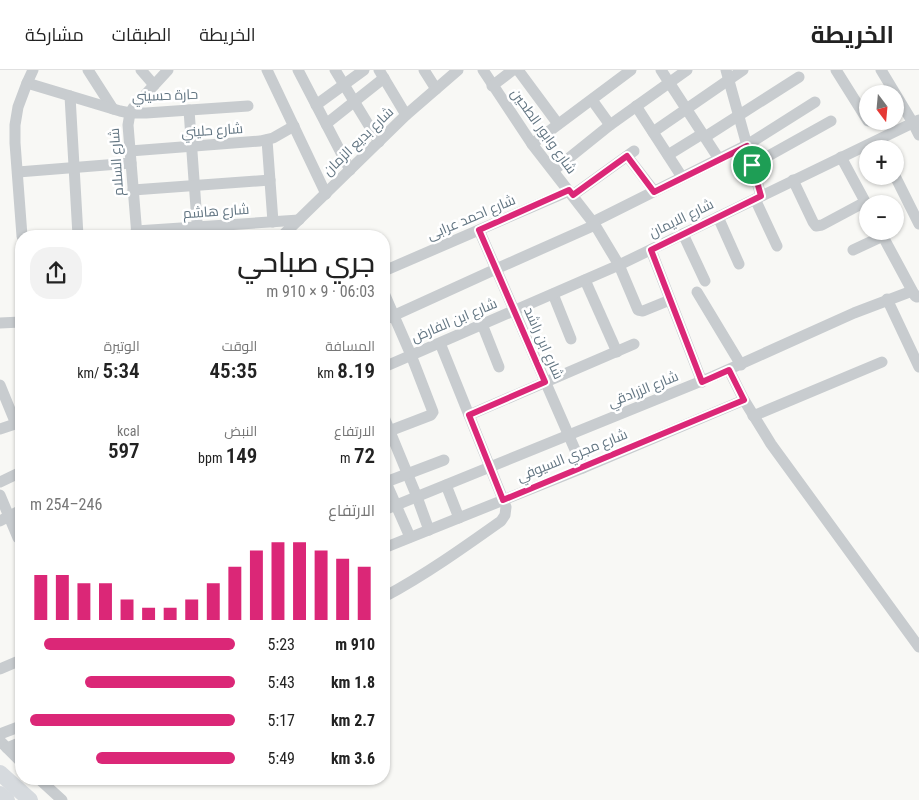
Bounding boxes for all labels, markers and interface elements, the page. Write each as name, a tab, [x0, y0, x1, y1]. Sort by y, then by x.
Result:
text: الخريطة	[811, 21, 894, 49]
text: مشاركة	[25, 24, 84, 45]
text: الطبقات	[112, 24, 171, 45]
text: الخريطة	[199, 24, 256, 45]
street label: شارع وابور الطحين	[507, 85, 580, 177]
north arrow	[859, 85, 904, 130]
map controls	[859, 85, 904, 240]
street label: حارة حسيني	[132, 86, 199, 108]
street label: شارع بديع الزمان	[319, 103, 397, 179]
street label: شارع حليني	[180, 120, 244, 144]
street label: شارع السلام	[106, 127, 128, 197]
button: +	[859, 140, 904, 185]
pin	[731, 144, 773, 186]
icon: arrive	[738, 151, 766, 179]
street label: شارع احمد عرابى	[424, 191, 518, 244]
button: −	[859, 195, 904, 240]
street label: شارع الايمان	[646, 196, 716, 241]
street label: شارع هاشم	[182, 201, 250, 223]
text: جري صباحي	[237, 246, 375, 279]
button: share	[30, 247, 82, 299]
text: 06:03 · 9 × 910 m	[266, 282, 375, 301]
street label: شارع ابن الفارض	[409, 295, 500, 346]
street label: شارع ابن راشد	[520, 304, 567, 382]
text: الوتيرة	[104, 338, 140, 354]
text: الوقت	[222, 338, 257, 354]
text: المسافة	[325, 338, 375, 354]
text: 5:34	[102, 359, 140, 383]
text: 45:35	[210, 359, 257, 383]
text: 8.19	[337, 359, 375, 383]
text: /km	[77, 365, 102, 381]
text: km	[317, 365, 337, 381]
street label: شارع الزرادقي	[605, 368, 682, 414]
text: kcal	[117, 423, 140, 439]
text: النبض	[224, 423, 257, 439]
text: الارتفاع	[334, 423, 375, 439]
street label: شارع مجري السيوفي	[514, 426, 631, 488]
text: 597	[108, 439, 140, 463]
text: 149	[226, 444, 257, 468]
text: 72	[354, 444, 375, 468]
text: bpm	[198, 450, 226, 466]
text: m	[340, 450, 354, 466]
text: 246–254 m	[30, 495, 102, 514]
text: الارتفاع	[328, 501, 375, 520]
text: 5:23	[268, 635, 295, 654]
text: 910 m	[335, 635, 375, 654]
text: 5:43	[268, 673, 295, 692]
text: 1.8 km	[331, 673, 375, 692]
text: 5:17	[268, 711, 295, 730]
text: 2.7 km	[331, 711, 375, 730]
text: 5:49	[268, 749, 295, 768]
text: 3.6 km	[331, 749, 375, 768]

